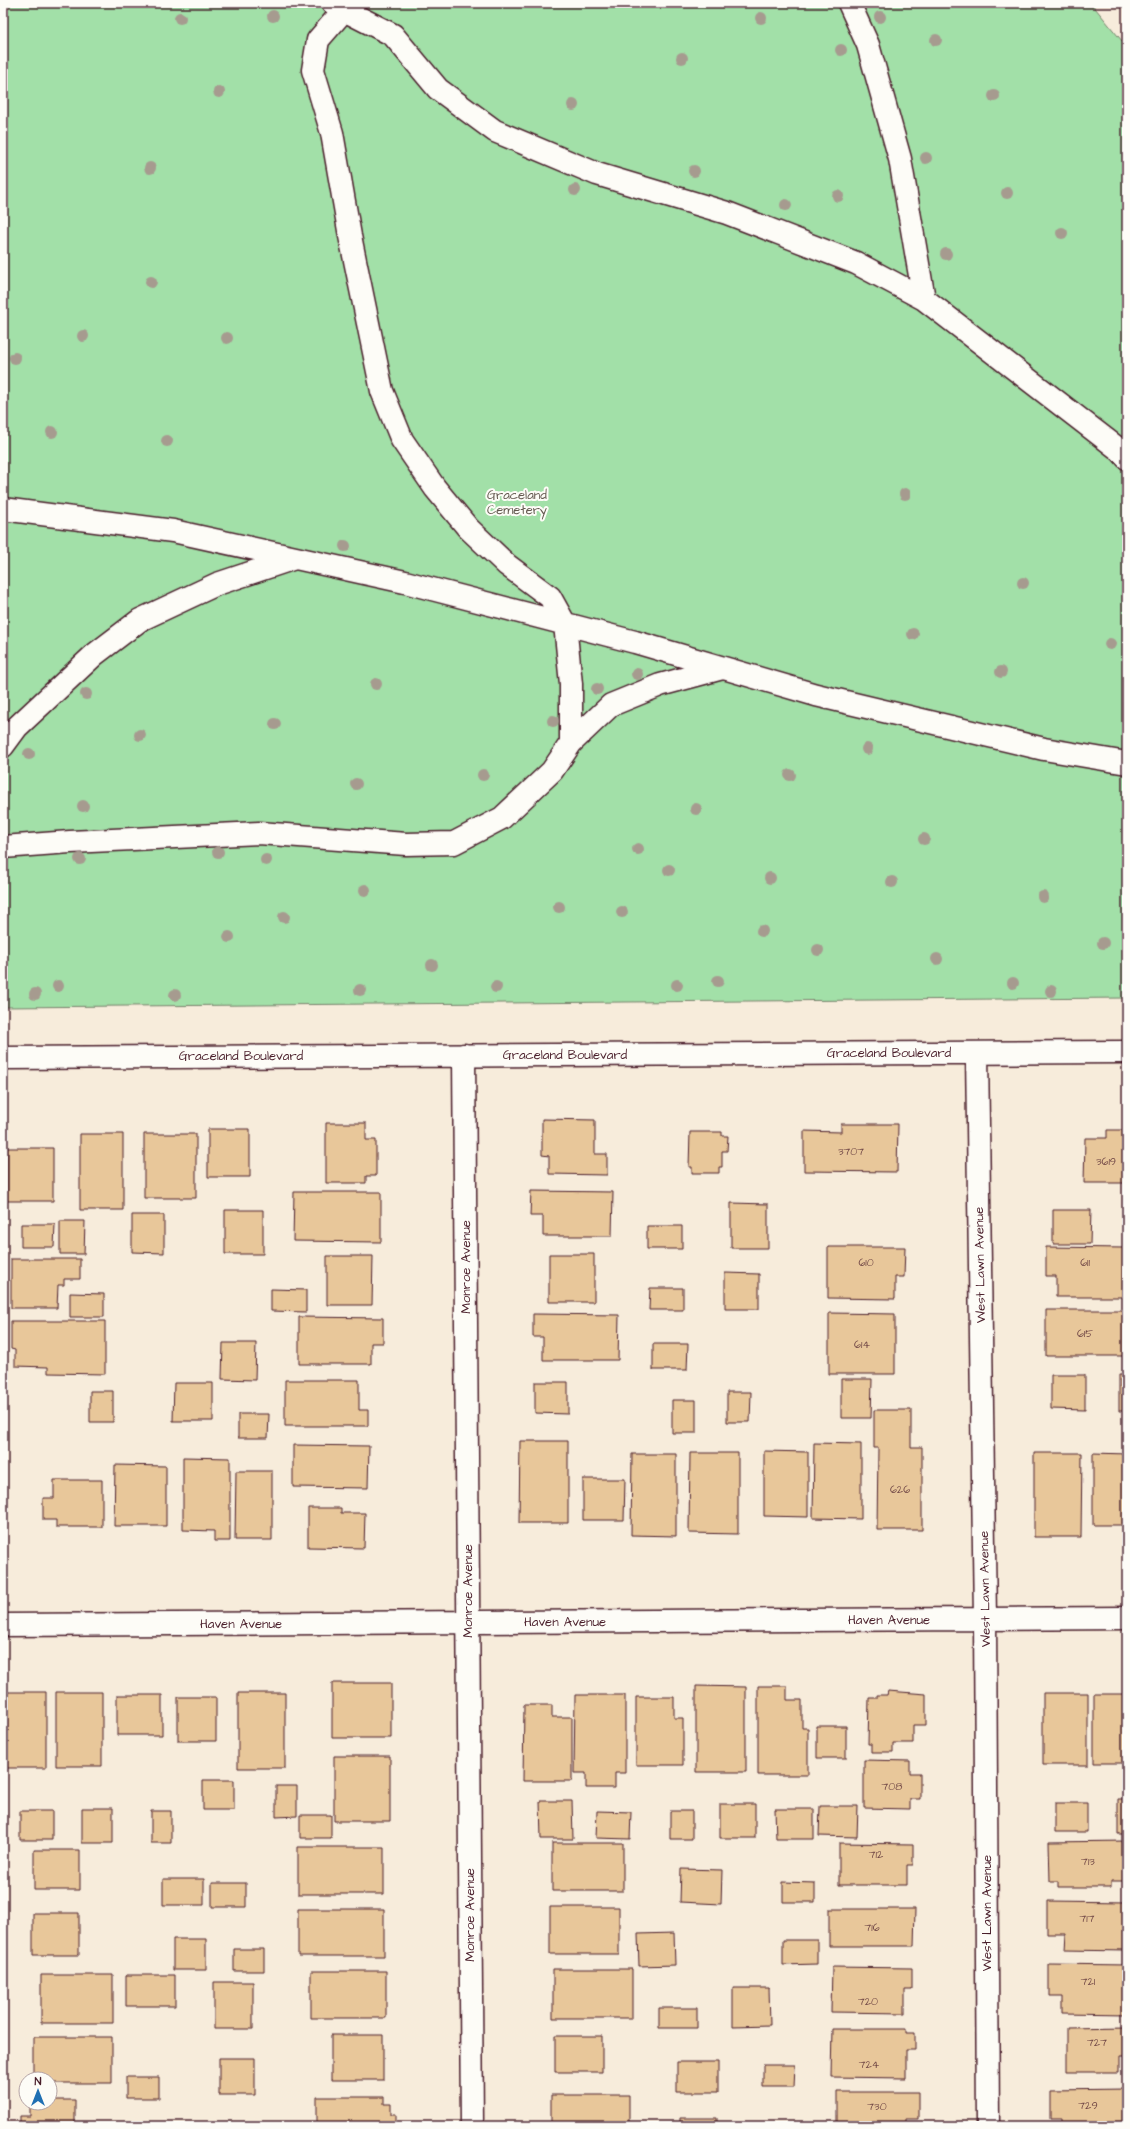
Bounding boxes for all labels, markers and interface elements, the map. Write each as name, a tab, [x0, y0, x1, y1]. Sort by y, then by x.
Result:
park label: Graceland Cemetery	[487, 486, 547, 520]
street label: Graceland Boulevard	[827, 1044, 952, 1062]
street label: Graceland Boulevard	[503, 1046, 628, 1064]
street label: Graceland Boulevard	[179, 1047, 304, 1065]
house number: 3707	[838, 1144, 864, 1159]
house number: 3619	[1096, 1154, 1116, 1169]
street label: West Lawn Avenue	[970, 1207, 990, 1323]
street label: Monroe Avenue	[457, 1220, 475, 1314]
house number: 610	[858, 1255, 874, 1270]
house number: 611	[1080, 1255, 1090, 1270]
house number: 615	[1077, 1326, 1093, 1341]
house number: 614	[854, 1337, 870, 1352]
house number: 626	[890, 1482, 910, 1497]
street label: West Lawn Avenue	[975, 1531, 995, 1647]
street label: Monroe Avenue	[459, 1544, 477, 1638]
street label: Haven Avenue	[848, 1611, 930, 1629]
street label: Haven Avenue	[524, 1613, 606, 1631]
street label: Haven Avenue	[200, 1615, 282, 1633]
house number: 708	[882, 1779, 902, 1794]
house number: 712	[869, 1847, 884, 1862]
house number: 713	[1081, 1854, 1095, 1869]
street label: West Lawn Avenue	[978, 1855, 996, 1971]
street label: Monroe Avenue	[461, 1868, 479, 1962]
house number: 717	[1080, 1911, 1095, 1926]
house number: 716	[864, 1920, 880, 1935]
house number: 721	[1081, 1974, 1096, 1989]
house number: 720	[858, 1994, 878, 2009]
house number: 727	[1087, 2035, 1107, 2050]
house number: 724	[859, 2057, 880, 2072]
north arrow	[18, 2071, 58, 2111]
text: N	[35, 2074, 42, 2089]
house number: 729	[1078, 2098, 1098, 2113]
house number: 730	[867, 2099, 887, 2114]

